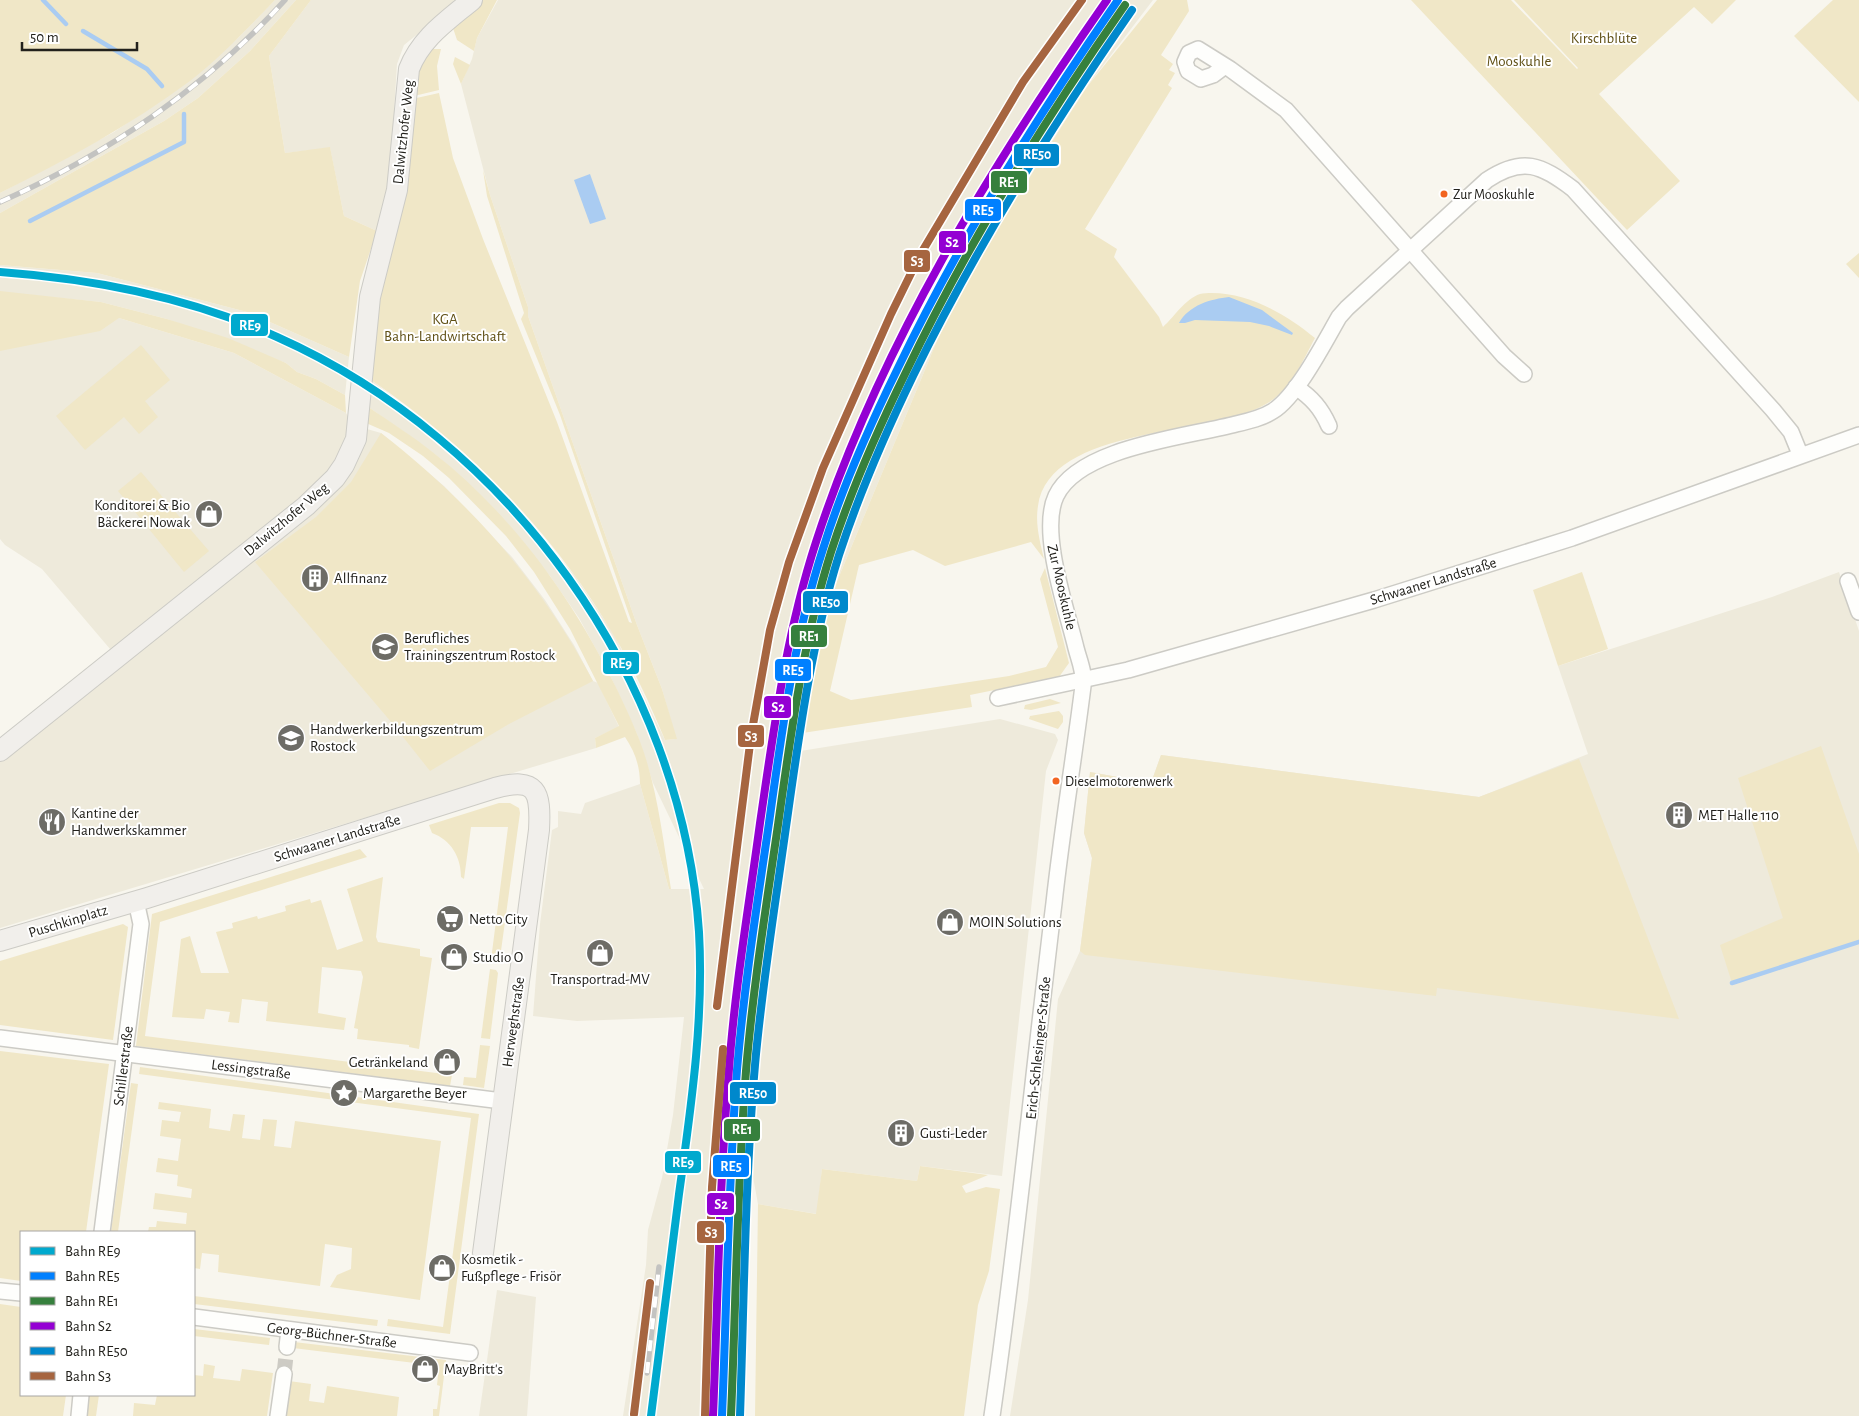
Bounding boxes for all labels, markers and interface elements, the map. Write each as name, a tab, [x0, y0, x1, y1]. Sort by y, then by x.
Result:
scale bar	[22, 20, 138, 52]
text: 50 m	[30, 30, 59, 45]
park label: Kirschblüte	[1571, 31, 1637, 46]
park label: Mooskuhle	[1487, 54, 1551, 69]
street label: Dalwitzhofer Weg	[391, 78, 417, 185]
line badge: RE50	[1013, 143, 1060, 167]
text: RE50	[1023, 148, 1051, 162]
line badge: RE1	[990, 170, 1028, 194]
text: RE1	[999, 176, 1019, 190]
place label: Zur Mooskuhle	[1453, 188, 1534, 202]
marker: Zur Mooskuhle	[1439, 189, 1449, 199]
line badge: RE5	[964, 198, 1002, 222]
text: RE5	[972, 204, 994, 218]
line badge: S2	[938, 230, 967, 254]
text: S2	[945, 236, 959, 250]
line badge: S3	[903, 249, 931, 273]
text: S3	[910, 255, 924, 269]
park label: KGA Bahn-Landwirtschaft	[384, 312, 506, 344]
line badge: RE9	[230, 313, 269, 337]
text: RE9	[239, 319, 261, 333]
street label: Dalwitzhofer Weg	[241, 479, 332, 559]
place label: Konditorei & Bio Bäckerei Nowak	[94, 498, 190, 530]
shop icon: Konditorei & Bio Bäckerei Nowak	[194, 499, 224, 529]
street label: Zur Mooskuhle	[1044, 543, 1079, 631]
street label: Schwaaner Landstraße	[1368, 555, 1498, 608]
building icon: Allfinanz	[300, 563, 330, 593]
place label: Allfinanz	[334, 571, 387, 586]
line badge: RE50	[802, 590, 849, 614]
text: RE50	[812, 596, 840, 610]
line badge: RE1	[790, 624, 828, 648]
text: RE1	[799, 630, 819, 644]
place label: Berufliches Trainingszentrum Rostock	[404, 631, 555, 663]
school or university icon: Berufliches Trainingszentrum Rostock	[370, 632, 400, 662]
line badge: RE9	[602, 651, 640, 675]
text: RE9	[610, 657, 632, 671]
line badge: RE5	[774, 658, 812, 682]
text: RE5	[782, 664, 804, 678]
line badge: S2	[763, 695, 792, 719]
text: S2	[771, 701, 785, 715]
place label: Handwerkerbildungszentrum Rostock	[310, 722, 483, 754]
school or university icon: Handwerkerbildungszentrum Rostock	[276, 723, 306, 753]
line badge: S3	[737, 724, 765, 748]
text: S3	[744, 730, 758, 744]
place label: Dieselmotorenwerk	[1065, 775, 1173, 789]
marker: Dieselmotorenwerk	[1051, 776, 1061, 786]
building icon: MET Halle 110	[1664, 800, 1694, 830]
place label: Kantine der Handwerkskammer	[71, 806, 186, 838]
restaurant icon: Kantine der Handwerkskammer	[37, 807, 67, 837]
place label: MET Halle 110	[1698, 808, 1779, 823]
street label: Schwaaner Landstraße	[272, 812, 402, 865]
street label: Puschkinplatz	[27, 902, 109, 941]
supermarket icon: Netto City	[435, 904, 465, 934]
shop icon: MOIN Solutions	[935, 907, 965, 937]
place label: Netto City	[469, 912, 528, 927]
place label: MOIN Solutions	[969, 915, 1062, 930]
shop icon: Transportrad-MV	[585, 938, 615, 968]
shop icon: Studio O	[439, 942, 469, 972]
place label: Studio O	[473, 950, 523, 965]
place label: Transportrad-MV	[550, 972, 650, 987]
street label: Herweghstraße	[500, 976, 527, 1068]
street label: Erich-Schlesinger-Straße	[1024, 976, 1053, 1120]
street label: Schillerstraße	[111, 1025, 136, 1107]
shop icon: Getränkeland	[432, 1047, 462, 1077]
place label: Getränkeland	[349, 1055, 428, 1070]
street label: Lessingstraße	[210, 1057, 292, 1082]
place icon: Margarethe Beyer	[329, 1078, 359, 1108]
line badge: RE50	[729, 1081, 777, 1105]
place label: Margarethe Beyer	[363, 1086, 467, 1101]
text: RE50	[739, 1087, 767, 1101]
line badge: RE1	[723, 1118, 761, 1142]
building icon: Gusti-Leder	[886, 1118, 916, 1148]
text: RE1	[732, 1123, 752, 1137]
place label: Gusti-Leder	[920, 1126, 987, 1141]
line badge: RE9	[664, 1150, 702, 1174]
line badge: RE5	[712, 1154, 750, 1178]
text: RE9	[672, 1156, 694, 1170]
text: RE5	[720, 1160, 742, 1174]
line badge: S2	[706, 1192, 735, 1216]
text: S2	[714, 1198, 728, 1212]
line badge: S3	[696, 1220, 725, 1244]
text: S3	[704, 1226, 718, 1240]
legend	[20, 1231, 195, 1396]
text: Bahn RE9	[65, 1244, 120, 1259]
place label: Kosmetik - Fußpflege - Frisör	[461, 1252, 561, 1284]
shop icon: Kosmetik - Fußpflege - Frisör	[427, 1253, 457, 1283]
text: Bahn RE5	[65, 1269, 120, 1284]
text: Bahn RE1	[65, 1294, 119, 1309]
text: Bahn S2	[65, 1319, 112, 1334]
street label: Georg-Büchner-Straße	[266, 1320, 398, 1351]
text: Bahn RE50	[65, 1344, 128, 1359]
shop icon: MayBritt's	[410, 1354, 440, 1384]
place label: MayBritt's	[444, 1362, 503, 1377]
text: Bahn S3	[65, 1369, 111, 1384]

